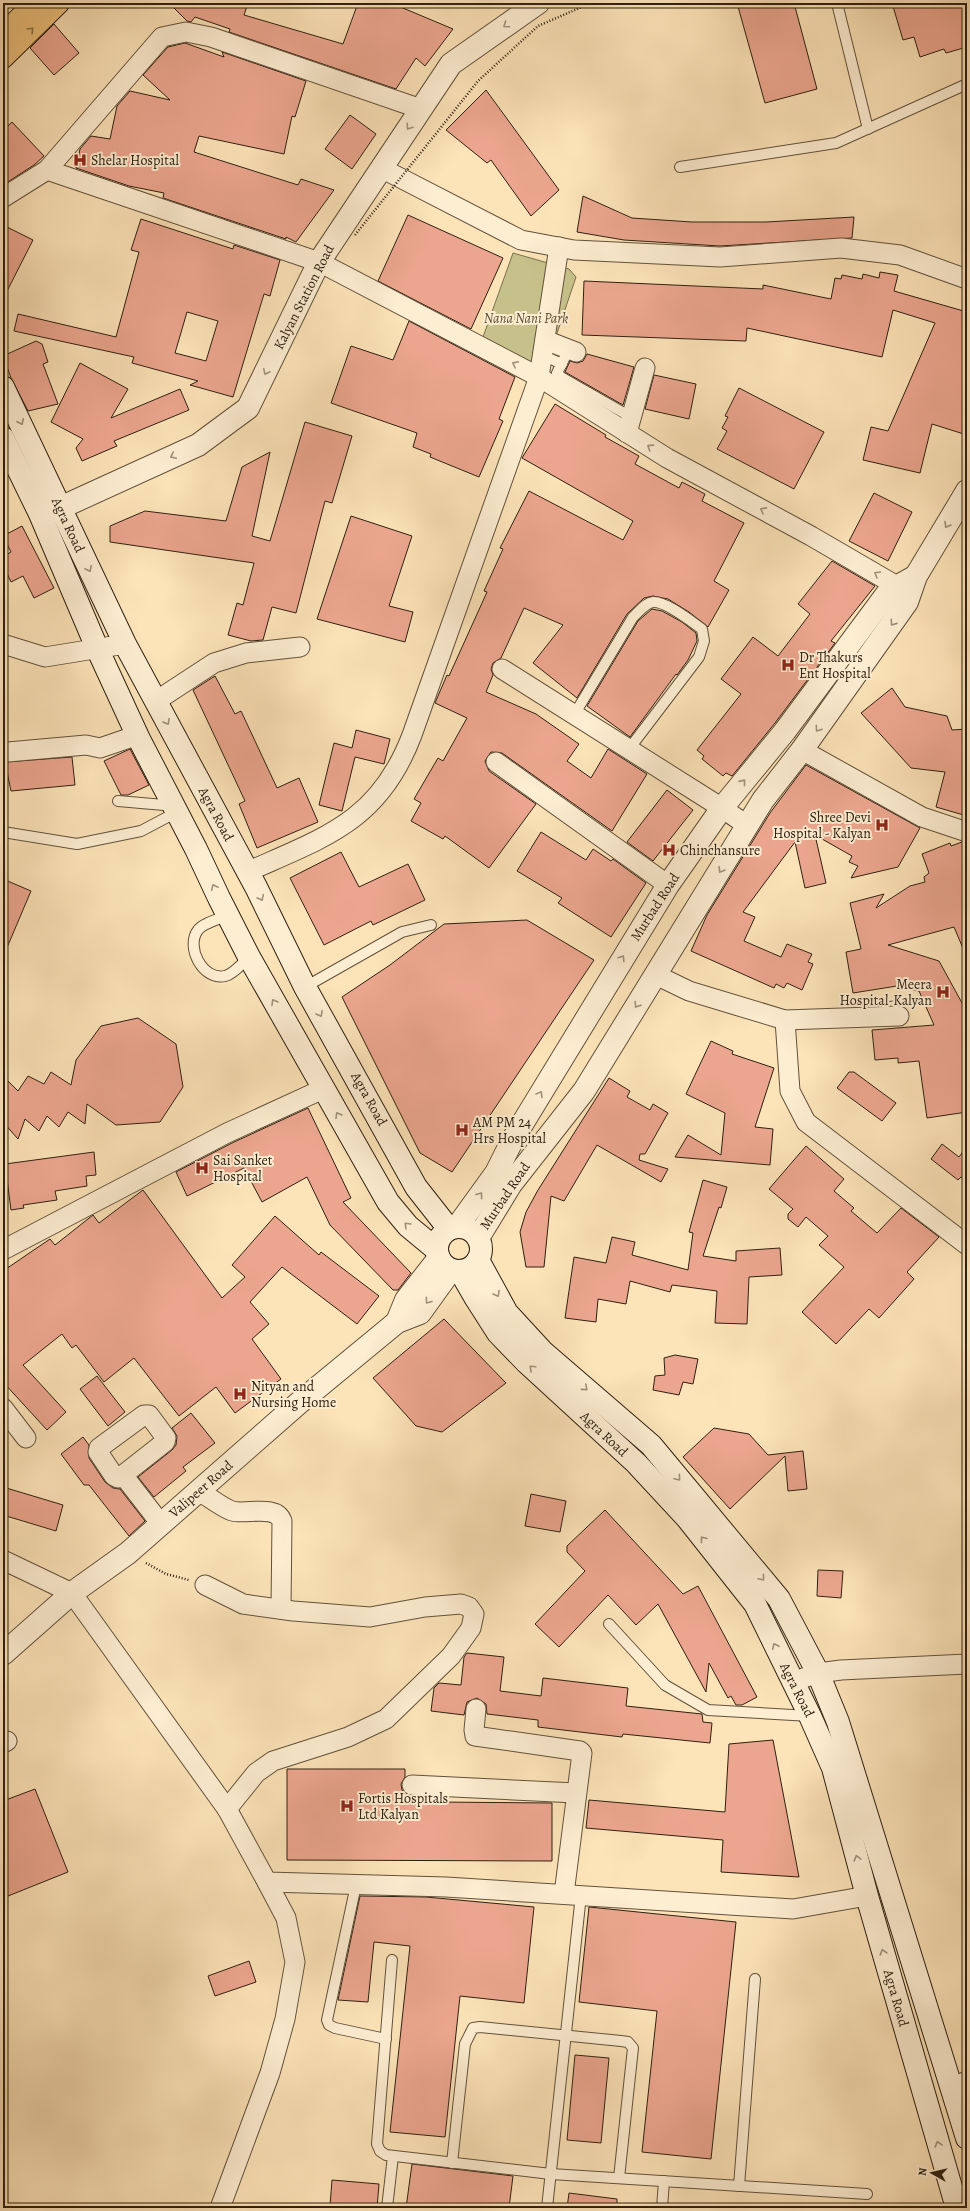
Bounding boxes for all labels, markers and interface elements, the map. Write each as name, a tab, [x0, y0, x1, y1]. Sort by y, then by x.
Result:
one-way arrow	[504, 20, 511, 27]
one-way arrow	[26, 27, 34, 35]
one-way arrow	[407, 123, 414, 130]
place label: Shelar Hospital	[91, 151, 179, 170]
hospital icon: Shelar Hospital	[72, 152, 88, 168]
street label: Kalyan Station Road	[269, 241, 339, 353]
park label: Nana Nani Park	[484, 309, 568, 328]
one-way arrow	[512, 362, 520, 369]
one-way arrow	[263, 368, 271, 375]
one-way arrow	[16, 417, 24, 425]
one-way arrow	[647, 445, 654, 452]
one-way arrow	[169, 451, 177, 459]
street label: Agra Road	[47, 493, 89, 556]
one-way arrow	[760, 508, 767, 515]
one-way arrow	[944, 521, 951, 528]
one-way arrow	[84, 565, 92, 572]
one-way arrow	[873, 572, 881, 579]
one-way arrow	[891, 618, 898, 625]
place label: Dr Thakurs Ent Hospital	[799, 648, 871, 683]
hospital icon: Dr Thakurs Ent Hospital	[780, 657, 796, 673]
one-way arrow	[163, 718, 170, 725]
one-way arrow	[815, 724, 822, 731]
one-way arrow	[739, 780, 746, 787]
street label: Agra Road	[193, 783, 238, 845]
place label: Shree Devi Hospital - Kalyan	[773, 808, 871, 843]
hospital icon: Shree Devi Hospital - Kalyan	[874, 817, 890, 833]
place label: Chinchansure	[680, 841, 760, 860]
hospital icon: Chinchansure	[661, 842, 677, 858]
one-way arrow	[718, 866, 725, 873]
street label: Murbad Road	[626, 869, 684, 945]
one-way arrow	[211, 883, 219, 891]
one-way arrow	[256, 894, 264, 902]
one-way arrow	[617, 956, 624, 963]
place label: Meera Hospital-Kalyan	[840, 975, 932, 1010]
hospital icon: Meera Hospital-Kalyan	[935, 984, 951, 1000]
one-way arrow	[272, 999, 279, 1006]
one-way arrow	[635, 1001, 642, 1008]
one-way arrow	[316, 1010, 323, 1017]
street label: Agra Road	[346, 1068, 392, 1130]
one-way arrow	[536, 1091, 543, 1098]
one-way arrow	[335, 1112, 342, 1119]
place label: AM PM 24 Hrs Hospital	[472, 1113, 547, 1148]
hospital icon: AM PM 24 Hrs Hospital	[454, 1122, 470, 1138]
place label: Sai Sanket Hospital	[213, 1151, 273, 1186]
street label: Murbad Road	[475, 1158, 535, 1233]
hospital icon: Sai Sanket Hospital	[194, 1160, 210, 1176]
one-way arrow	[475, 1193, 482, 1200]
one-way arrow	[404, 1222, 412, 1229]
one-way arrow	[492, 1290, 499, 1297]
one-way arrow	[426, 1297, 433, 1304]
one-way arrow	[529, 1365, 537, 1372]
place label: Nityan and Nursing Home	[251, 1377, 336, 1412]
one-way arrow	[580, 1383, 587, 1390]
hospital icon: Nityan and Nursing Home	[232, 1386, 248, 1402]
street label: Agra Road	[575, 1406, 632, 1461]
street label: Valipeer Road	[164, 1456, 237, 1523]
one-way arrow	[673, 1473, 680, 1481]
one-way arrow	[701, 1536, 708, 1543]
one-way arrow	[757, 1573, 764, 1580]
one-way arrow	[772, 1643, 780, 1650]
street label: Agra Road	[775, 1659, 819, 1721]
place label: Fortis Hospitals Ltd Kalyan	[358, 1789, 448, 1824]
hospital icon: Fortis Hospitals Ltd Kalyan	[339, 1798, 355, 1814]
one-way arrow	[853, 1855, 861, 1861]
one-way arrow	[879, 1948, 888, 1955]
street label: Agra Road	[878, 1966, 913, 2029]
one-way arrow	[934, 2140, 943, 2147]
north arrow	[912, 2153, 952, 2193]
text: N	[915, 2167, 931, 2177]

